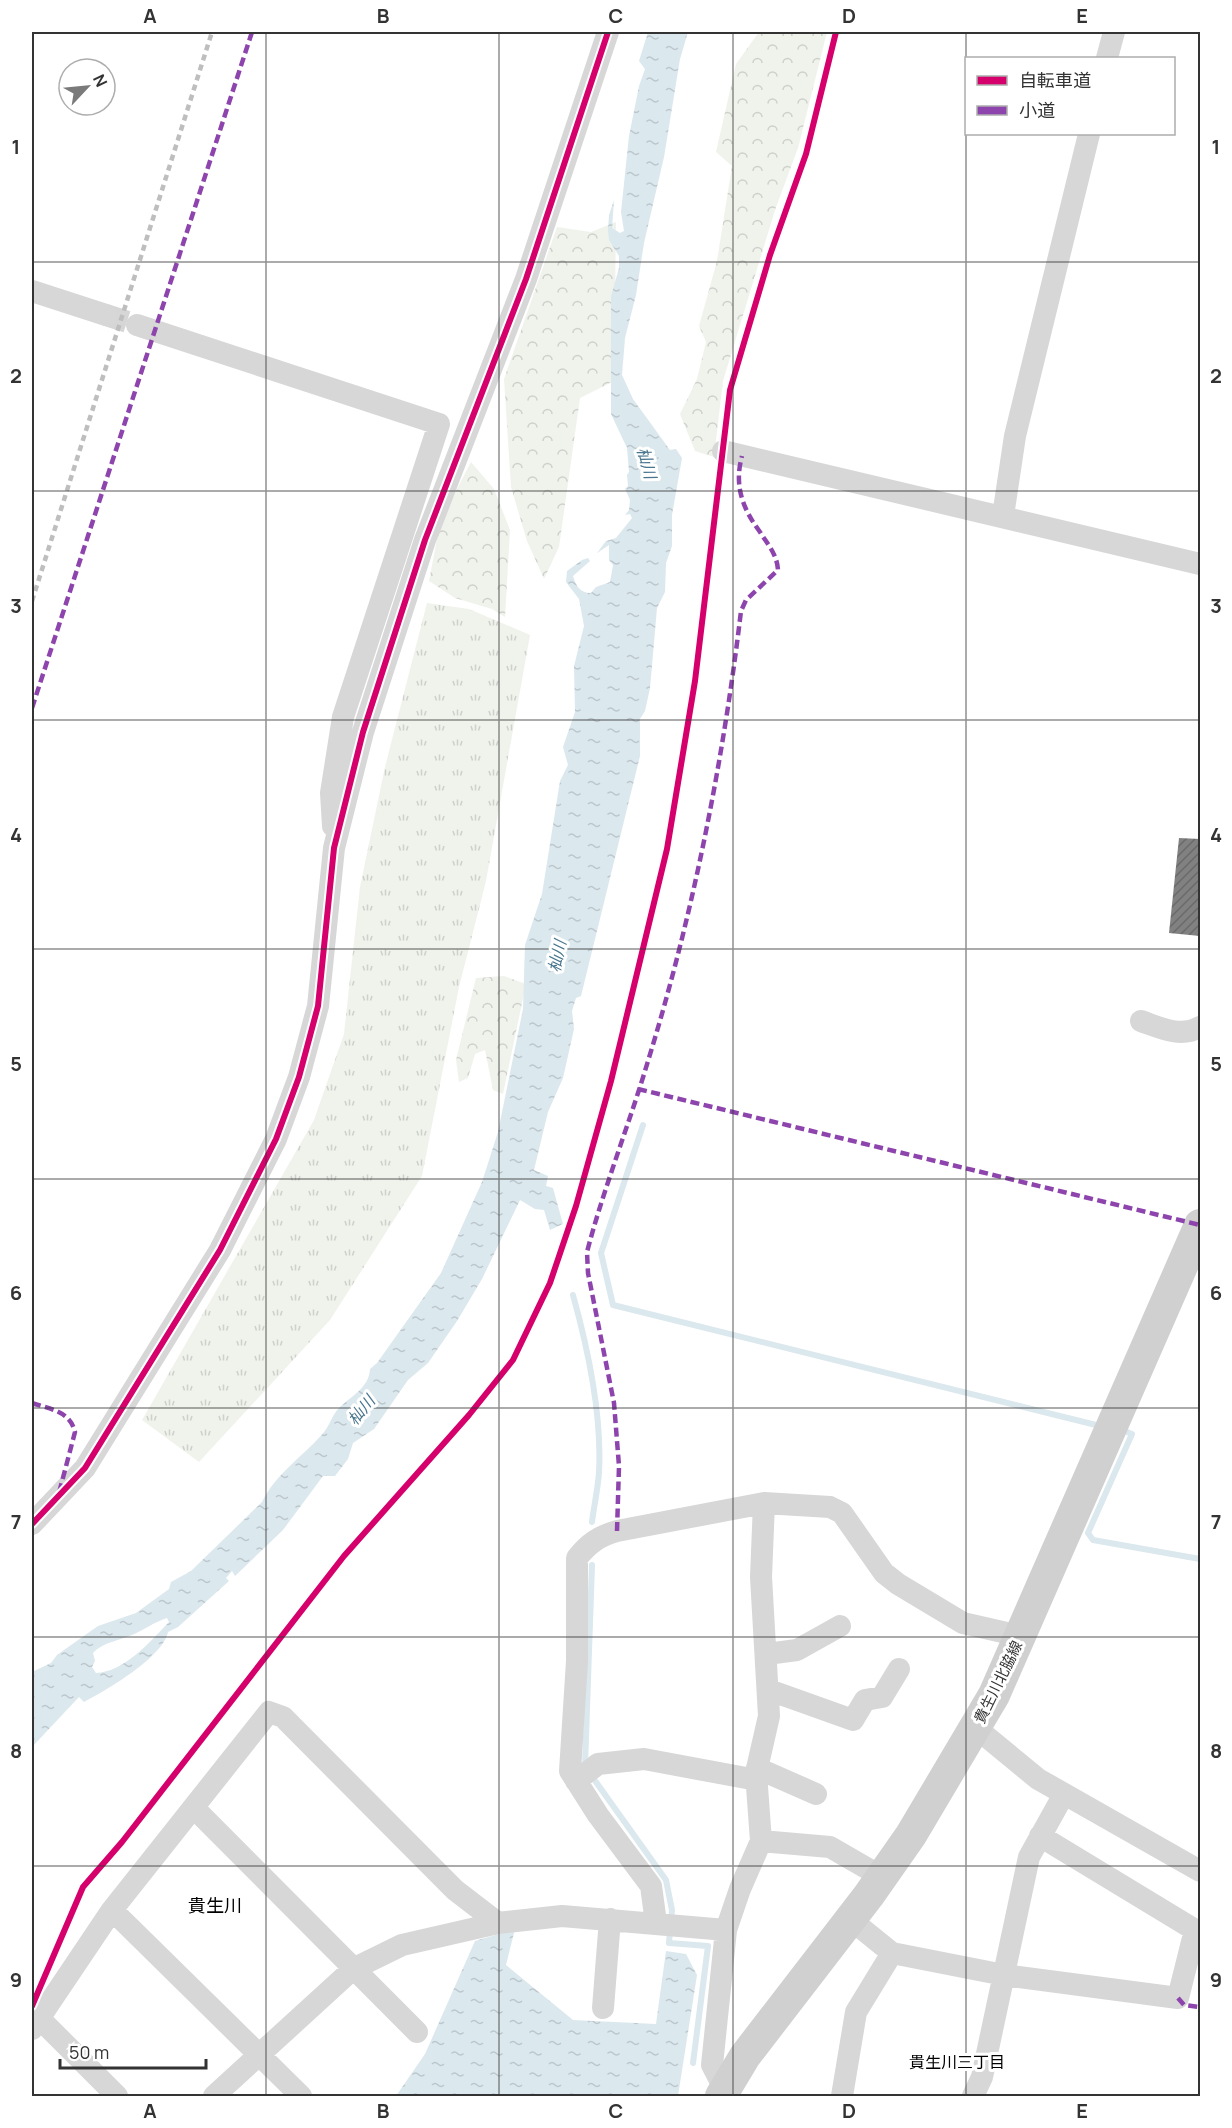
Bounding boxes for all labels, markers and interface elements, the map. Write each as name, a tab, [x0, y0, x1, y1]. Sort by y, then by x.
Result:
text: A	[143, 2, 157, 29]
text: B	[377, 2, 390, 29]
text: C	[609, 2, 623, 29]
text: D	[842, 2, 856, 29]
text: E	[1076, 2, 1088, 29]
north arrow	[57, 57, 117, 117]
legend	[965, 57, 1175, 135]
text: 自転車道	[1019, 68, 1091, 92]
text: N	[88, 70, 113, 90]
text: 小道	[1019, 98, 1055, 122]
text: 1	[12, 133, 20, 160]
text: 1	[1212, 133, 1220, 160]
text: 2	[10, 362, 22, 389]
text: 2	[1210, 362, 1222, 389]
water label: 杣川	[632, 445, 662, 483]
text: 3	[10, 592, 22, 619]
text: 3	[1210, 592, 1222, 619]
text: 4	[10, 821, 22, 848]
text: 4	[1210, 821, 1222, 848]
water label: 杣川	[543, 936, 572, 974]
text: 5	[10, 1050, 22, 1077]
text: 5	[1210, 1050, 1222, 1077]
text: 6	[10, 1279, 22, 1306]
text: 6	[1210, 1279, 1222, 1306]
water label: 杣川	[342, 1389, 381, 1429]
text: 7	[11, 1508, 21, 1535]
text: 7	[1211, 1508, 1221, 1535]
street label: 貴生川北脇線	[969, 1637, 1027, 1727]
text: 8	[10, 1737, 22, 1764]
text: 8	[1210, 1737, 1222, 1764]
district label: 貴生川	[188, 1893, 242, 1917]
text: 9	[10, 1966, 22, 1993]
text: 9	[1210, 1966, 1222, 1993]
scale bar	[60, 2032, 206, 2070]
text: 50 m	[69, 2040, 109, 2064]
district label: 貴生川三丁目	[909, 2051, 1005, 2073]
text: A	[143, 2097, 157, 2124]
text: B	[377, 2097, 390, 2124]
text: C	[609, 2097, 623, 2124]
text: D	[842, 2097, 856, 2124]
text: E	[1076, 2097, 1088, 2124]

